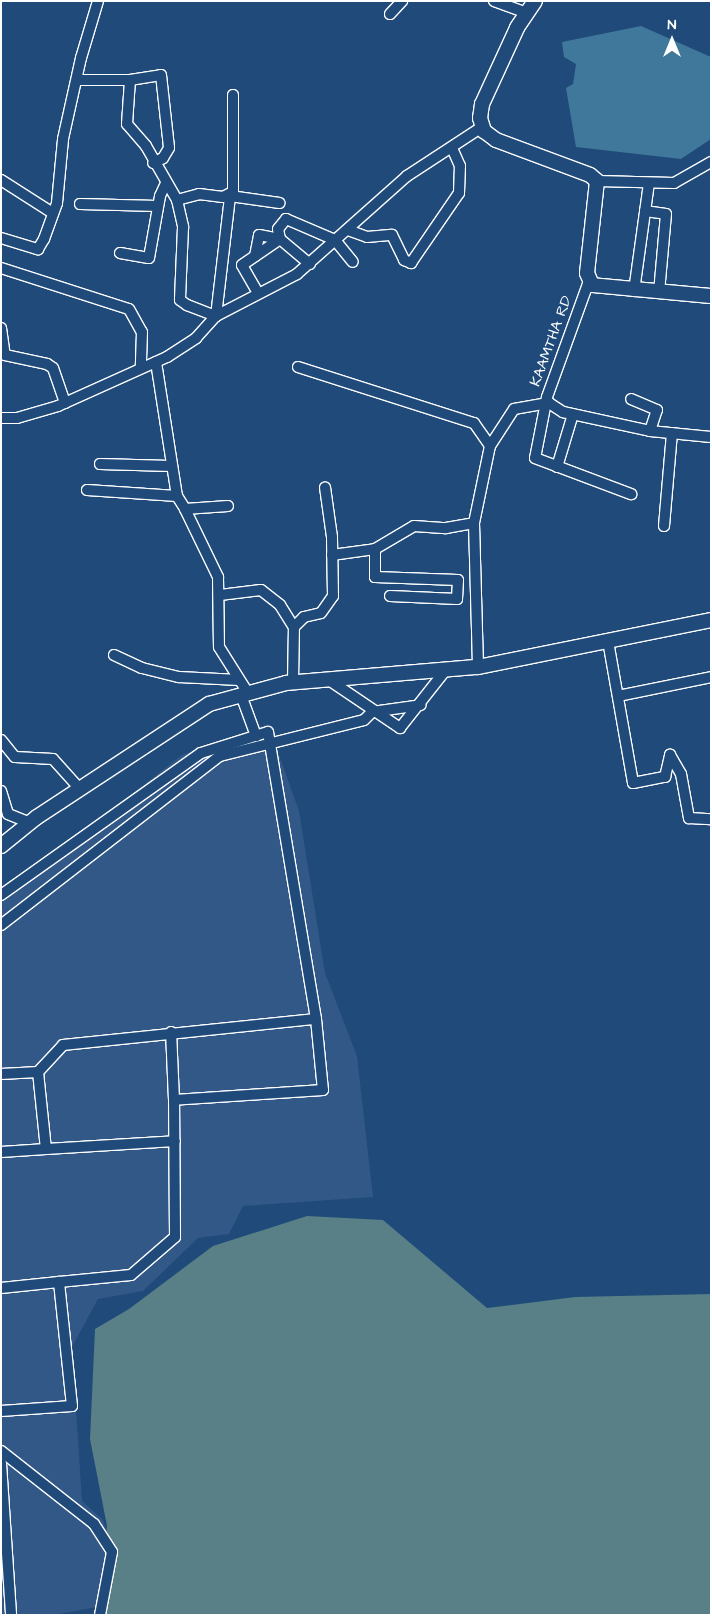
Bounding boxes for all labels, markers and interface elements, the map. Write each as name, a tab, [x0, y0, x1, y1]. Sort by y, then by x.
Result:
north arrow	[647, 15, 697, 65]
text: N	[668, 15, 676, 35]
street label: KAAMTHA RD	[526, 293, 576, 389]

